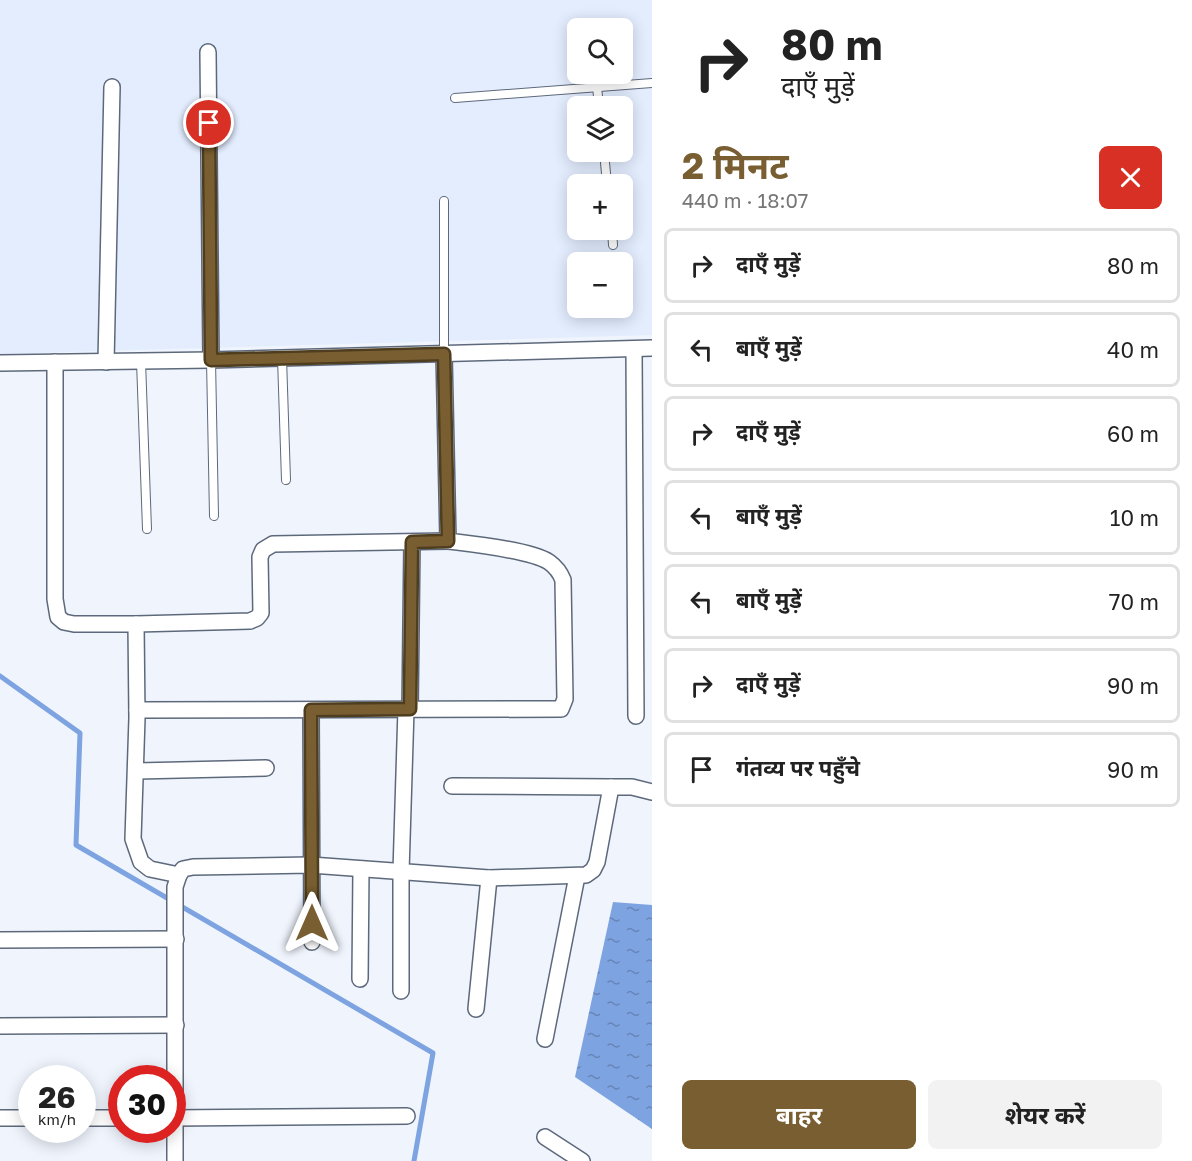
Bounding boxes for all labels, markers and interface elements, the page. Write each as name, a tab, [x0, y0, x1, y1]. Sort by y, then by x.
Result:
map controls	[567, 18, 633, 318]
button: search	[567, 18, 633, 84]
text: 80 m	[781, 19, 882, 69]
icon: right	[682, 24, 760, 102]
text: दाएँ मुड़ें	[781, 70, 855, 102]
button: layers	[567, 96, 633, 162]
pin	[183, 97, 234, 148]
icon: arrive	[192, 106, 225, 139]
text: 2 मिनट	[682, 144, 789, 187]
button: close	[1099, 146, 1162, 209]
button: +	[567, 174, 633, 240]
text: 440 m · 18:07	[682, 188, 808, 212]
icon: right	[685, 249, 718, 282]
text: दाएँ मुड़ें	[736, 250, 801, 277]
button: −	[567, 252, 633, 318]
text: 80 m	[1107, 252, 1159, 279]
icon: left	[685, 333, 718, 366]
text: बाएँ मुड़ें	[736, 334, 802, 361]
text: 40 m	[1107, 336, 1159, 363]
icon: right	[685, 417, 718, 450]
text: दाएँ मुड़ें	[736, 418, 801, 445]
text: 60 m	[1107, 420, 1159, 447]
icon: left	[685, 501, 718, 534]
text: बाएँ मुड़ें	[736, 502, 802, 529]
text: 10 m	[1110, 504, 1159, 531]
icon: left	[685, 585, 718, 618]
text: बाएँ मुड़ें	[736, 586, 802, 613]
text: 70 m	[1109, 588, 1159, 615]
icon: right	[685, 669, 718, 702]
text: दाएँ मुड़ें	[736, 670, 801, 697]
text: 90 m	[1107, 672, 1159, 699]
icon: arrive	[685, 753, 718, 786]
text: गंतव्य पर पहुँचे	[736, 754, 860, 781]
text: 90 m	[1107, 756, 1159, 783]
position arrow	[280, 891, 344, 955]
speed limit sign: 30	[108, 1065, 186, 1143]
text: 26	[38, 1079, 76, 1115]
button: बाहर	[682, 1080, 916, 1149]
button: शेयर करें	[928, 1080, 1162, 1149]
text: km/h	[38, 1110, 76, 1128]

